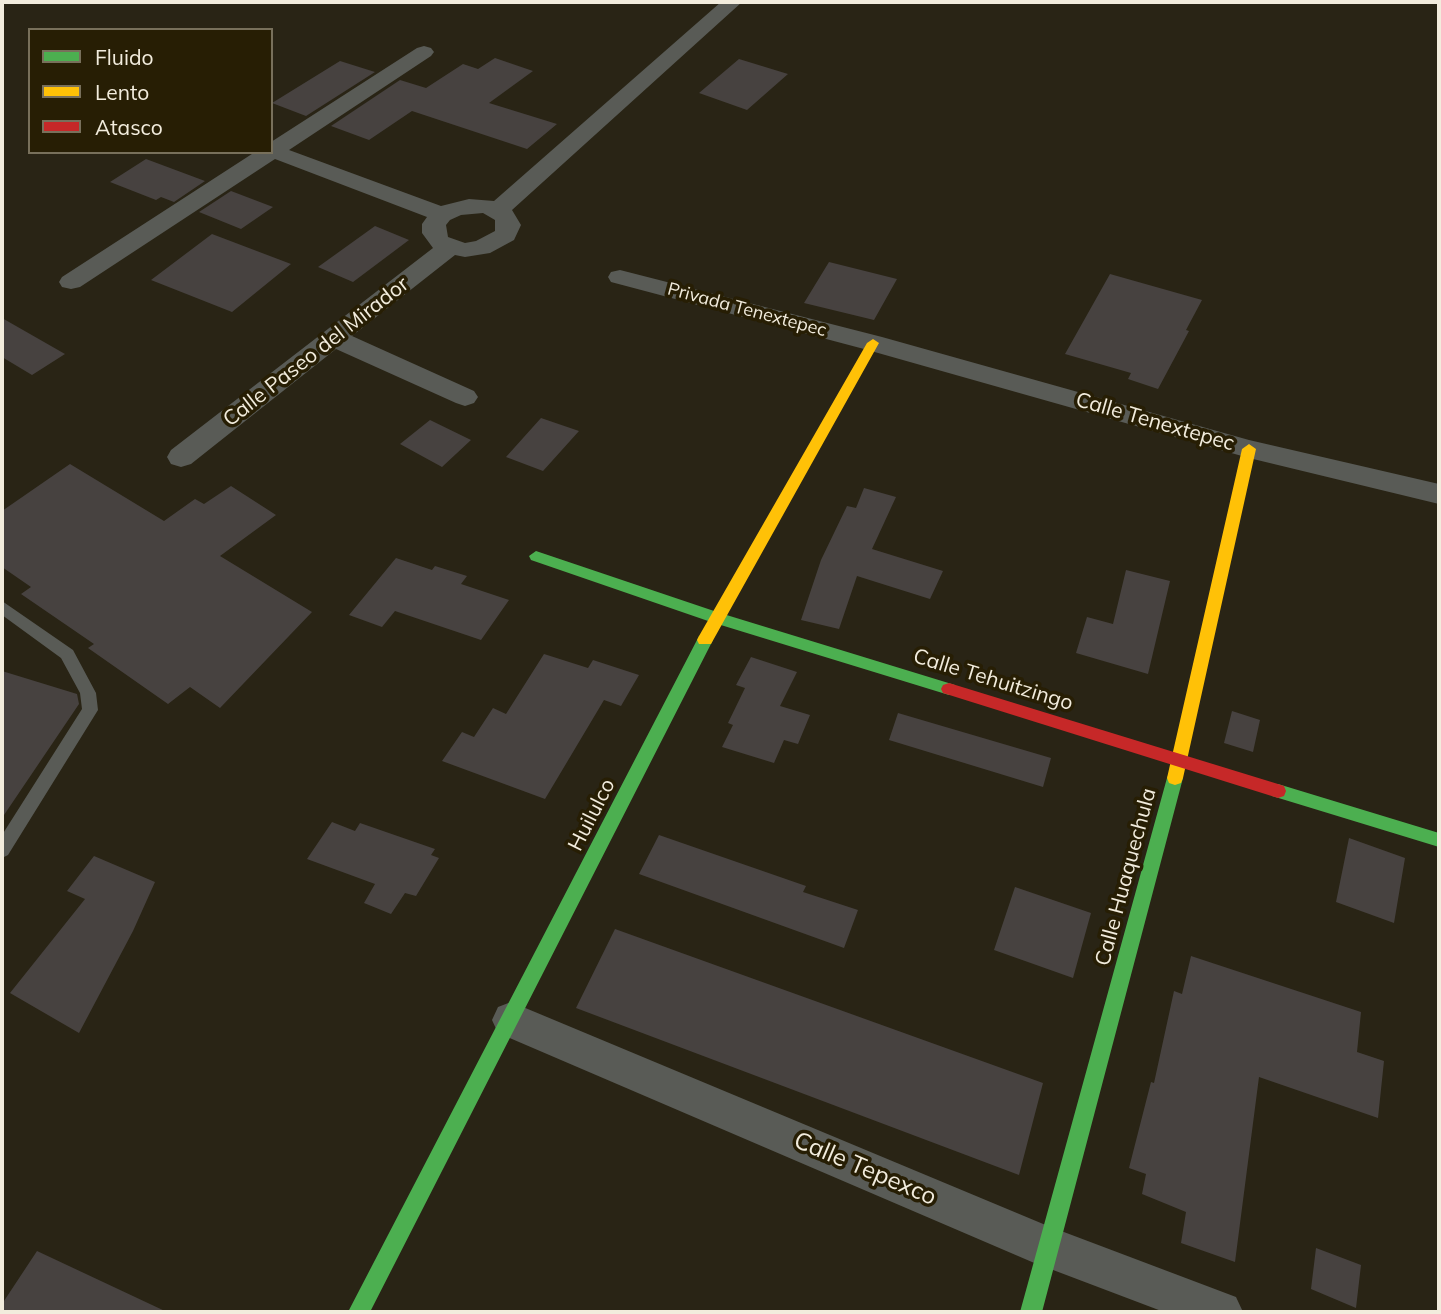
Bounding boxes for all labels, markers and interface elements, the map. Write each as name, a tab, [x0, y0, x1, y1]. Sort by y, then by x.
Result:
legend	[28, 28, 273, 154]
text: Fluido	[95, 44, 154, 70]
text: Lento	[95, 79, 149, 105]
text: Atasco	[95, 114, 163, 140]
street label: Calle Paseo del Mirador	[218, 272, 414, 432]
street label: Privada Tenextepec	[665, 278, 829, 342]
street label: Calle Tenextepec	[1073, 387, 1237, 457]
street label: Calle Tehuitzingo	[910, 644, 1076, 716]
street label: Huilulco	[563, 775, 621, 855]
street label: Calle Huaquechula	[1090, 785, 1162, 969]
street label: Calle Tepexco	[789, 1126, 941, 1212]

